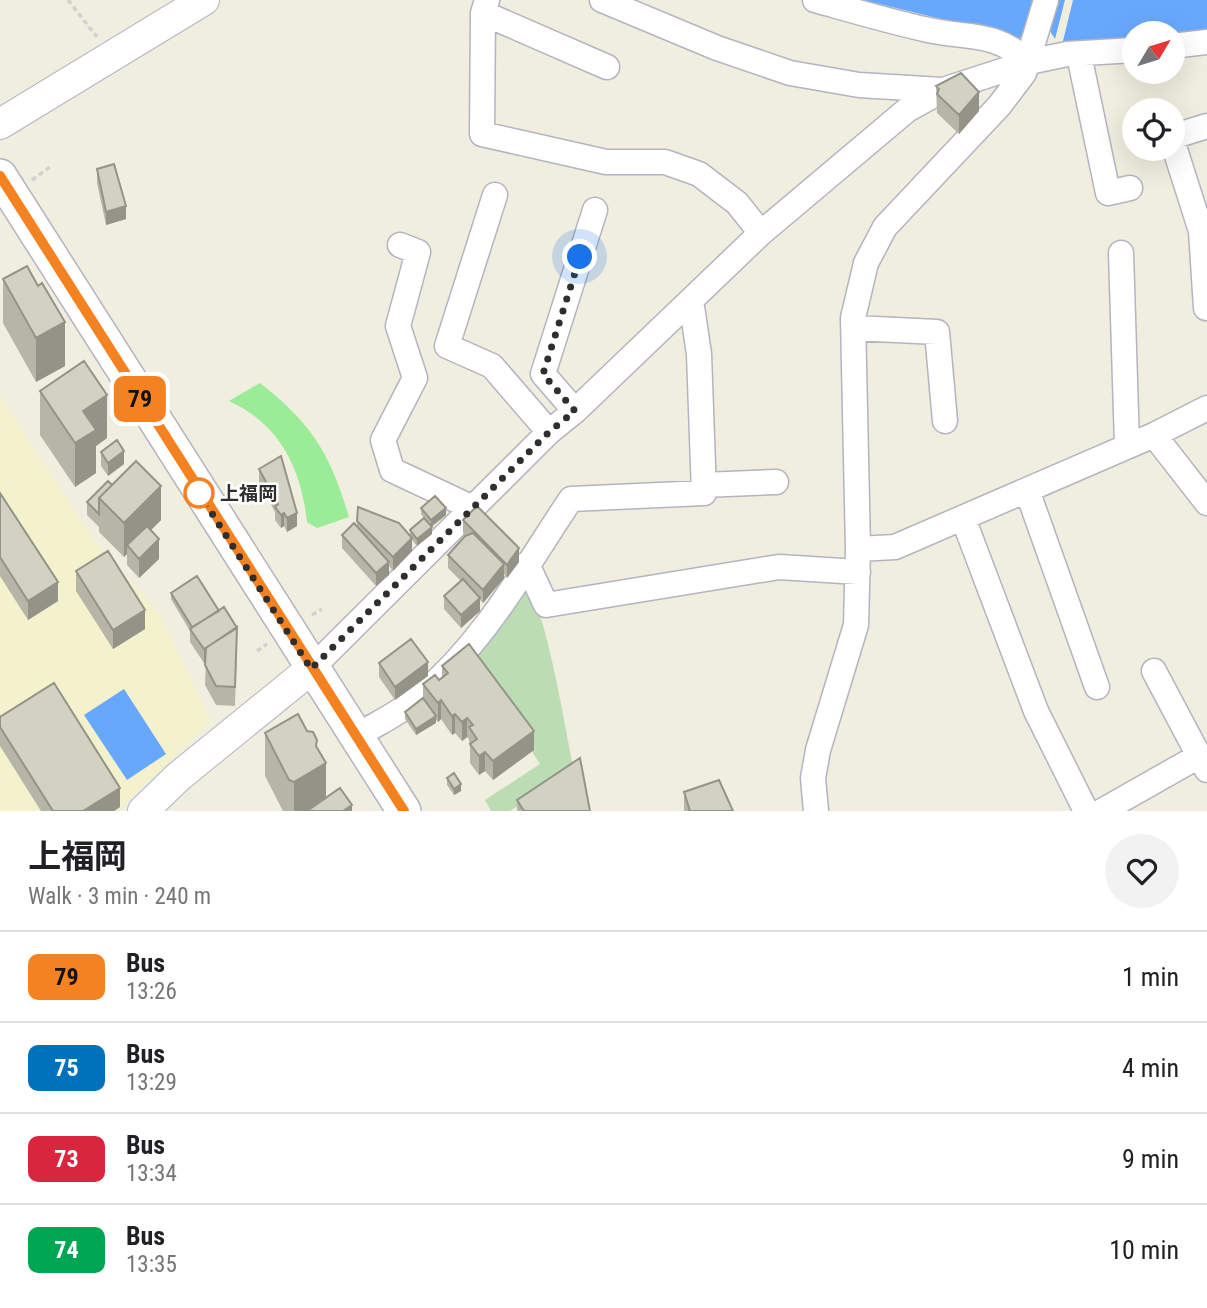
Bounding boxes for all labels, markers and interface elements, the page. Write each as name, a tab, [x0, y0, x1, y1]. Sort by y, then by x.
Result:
north arrow	[1122, 21, 1185, 84]
map controls	[1122, 21, 1185, 161]
button: locate	[1122, 98, 1185, 161]
your location	[562, 239, 597, 274]
line badge: 79	[108, 376, 172, 422]
text: 79	[128, 385, 152, 413]
marker: 上福岡	[184, 478, 214, 508]
place label: 上福岡	[220, 482, 277, 505]
button: heart	[1105, 834, 1179, 908]
text: 上福岡	[28, 837, 127, 876]
text: Walk · 3 min · 240 m	[28, 883, 211, 910]
text: Bus	[126, 948, 165, 978]
text: 1 min	[1122, 962, 1179, 992]
text: 79	[54, 963, 79, 991]
text: 13:26	[126, 978, 177, 1005]
text: Bus	[126, 1039, 165, 1069]
text: 4 min	[1122, 1053, 1179, 1083]
text: 75	[54, 1054, 79, 1082]
text: 13:29	[126, 1069, 177, 1096]
text: Bus	[126, 1130, 165, 1160]
text: 9 min	[1122, 1144, 1179, 1174]
text: 73	[54, 1145, 79, 1173]
text: 13:34	[126, 1160, 177, 1187]
text: Bus	[126, 1221, 165, 1251]
text: 10 min	[1109, 1235, 1179, 1265]
text: 74	[54, 1236, 79, 1264]
text: 13:35	[126, 1251, 177, 1278]

